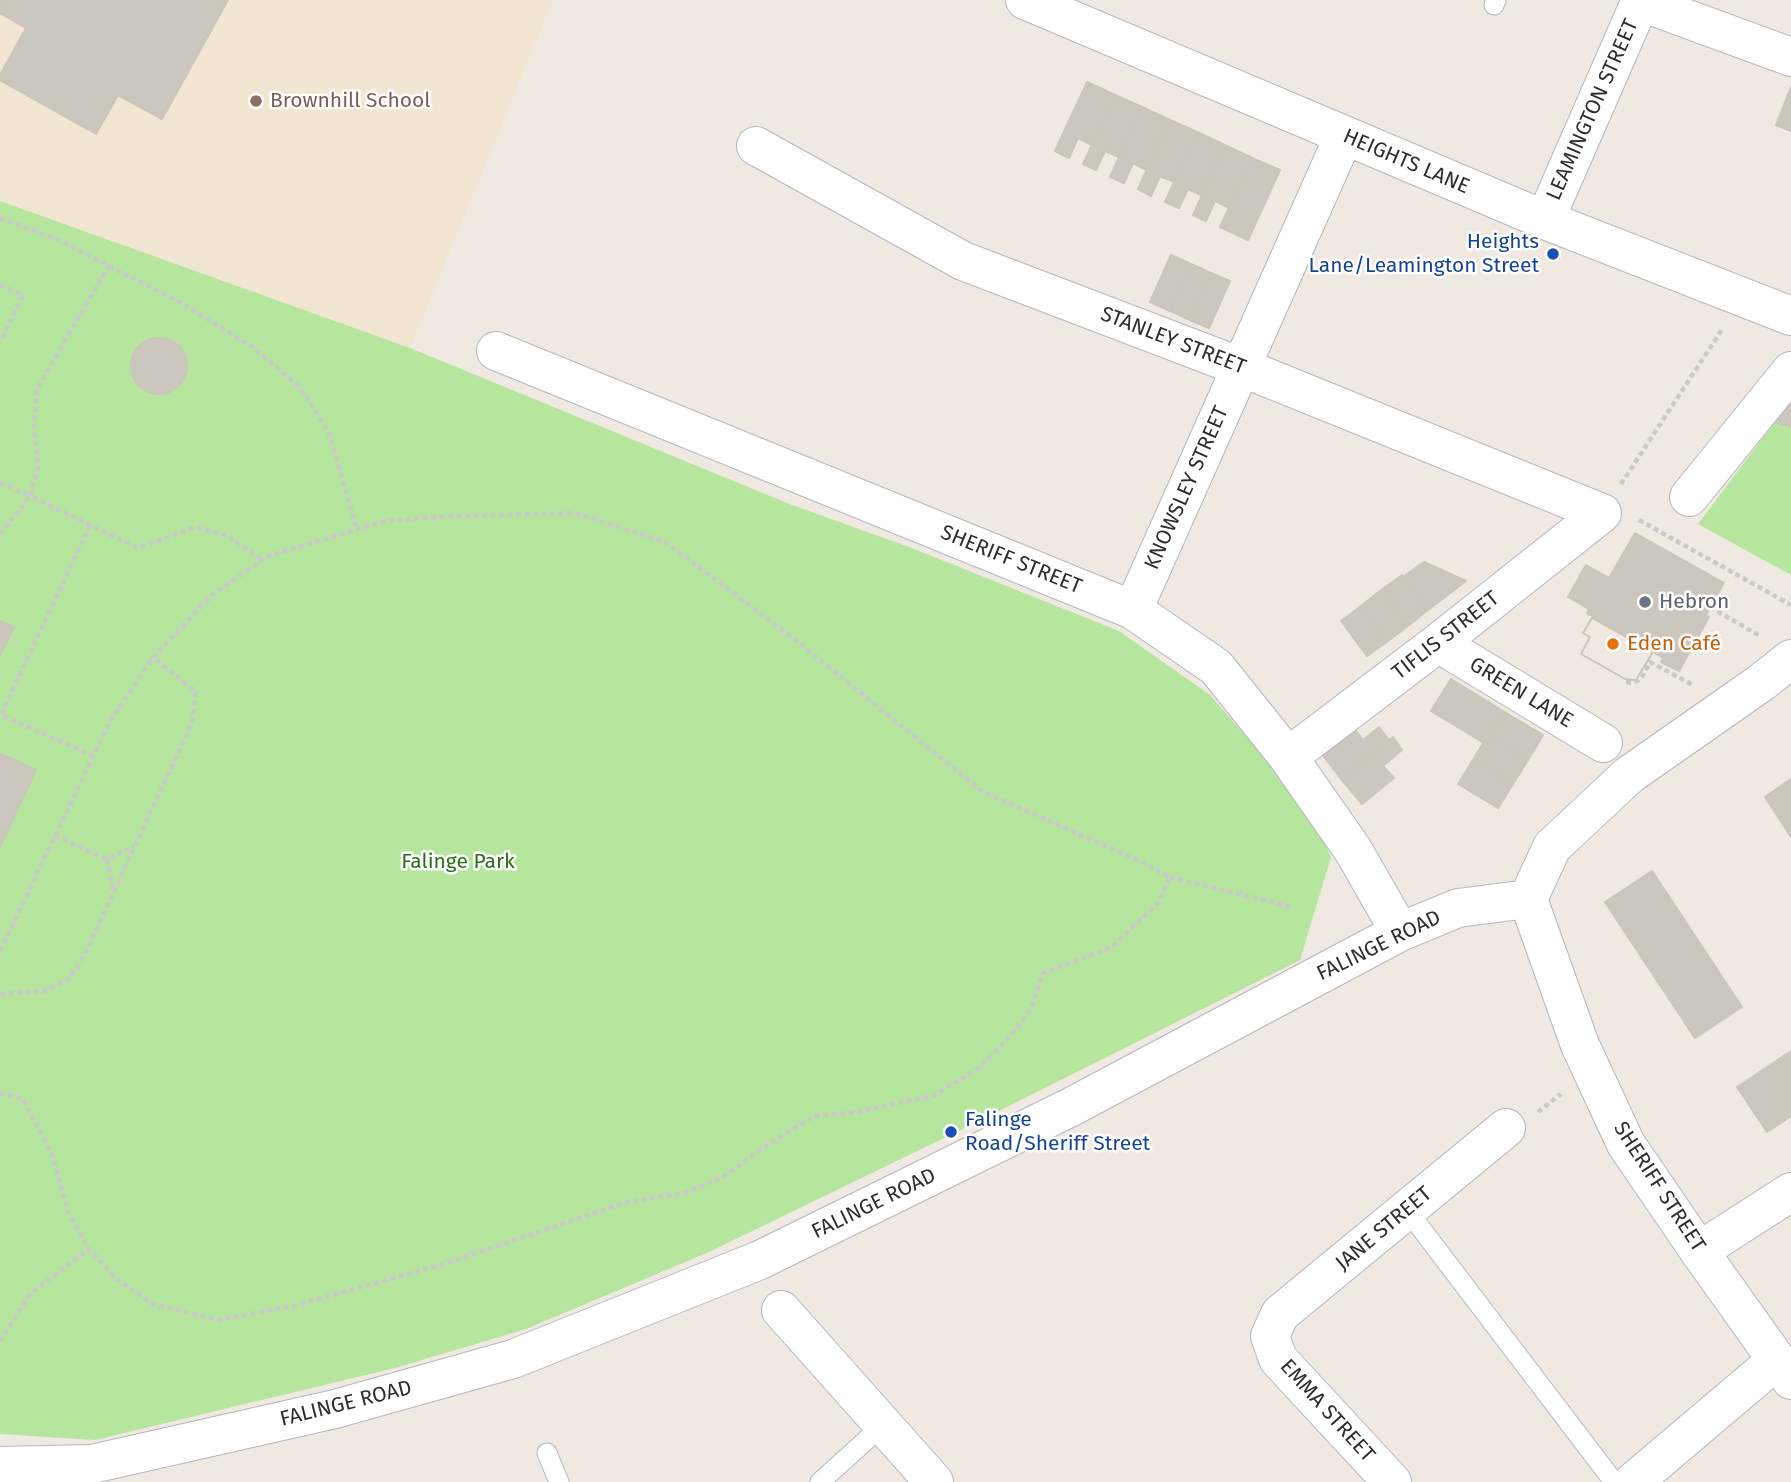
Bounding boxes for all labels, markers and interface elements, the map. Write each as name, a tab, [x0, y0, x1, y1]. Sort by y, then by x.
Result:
street label: LEAMINGTON STREET	[1542, 15, 1644, 205]
place label: Brownhill School	[270, 88, 430, 114]
marker: Brownhill School	[248, 93, 264, 109]
street label: HEIGHTS LANE	[1339, 124, 1473, 200]
place label: Heights Lane/Leamington Street	[1309, 229, 1539, 279]
marker: Heights Lane/Leamington Street	[1545, 246, 1561, 262]
street label: STANLEY STREET	[1097, 302, 1249, 380]
street label: KNOWSLEY STREET	[1140, 402, 1234, 574]
street label: SHERIFF STREET	[937, 520, 1085, 600]
street label: TIFLIS STREET	[1387, 586, 1505, 686]
place label: Hebron	[1659, 589, 1729, 615]
marker: Hebron	[1637, 594, 1653, 610]
place label: Eden Café	[1627, 631, 1721, 657]
marker: Eden Café	[1605, 636, 1621, 652]
street label: GREEN LANE	[1465, 652, 1577, 734]
park label: Falinge Park	[401, 849, 515, 875]
street label: FALINGE ROAD	[1313, 905, 1445, 987]
place label: Falinge Road/Sheriff Street	[965, 1107, 1150, 1157]
street label: SHERIFF STREET	[1608, 1117, 1710, 1257]
marker: Falinge Road/Sheriff Street	[943, 1124, 959, 1140]
street label: FALINGE ROAD	[808, 1163, 940, 1245]
street label: JANE STREET	[1331, 1182, 1437, 1276]
street label: EMMA STREET	[1274, 1354, 1380, 1468]
street label: FALINGE ROAD	[278, 1375, 414, 1433]

